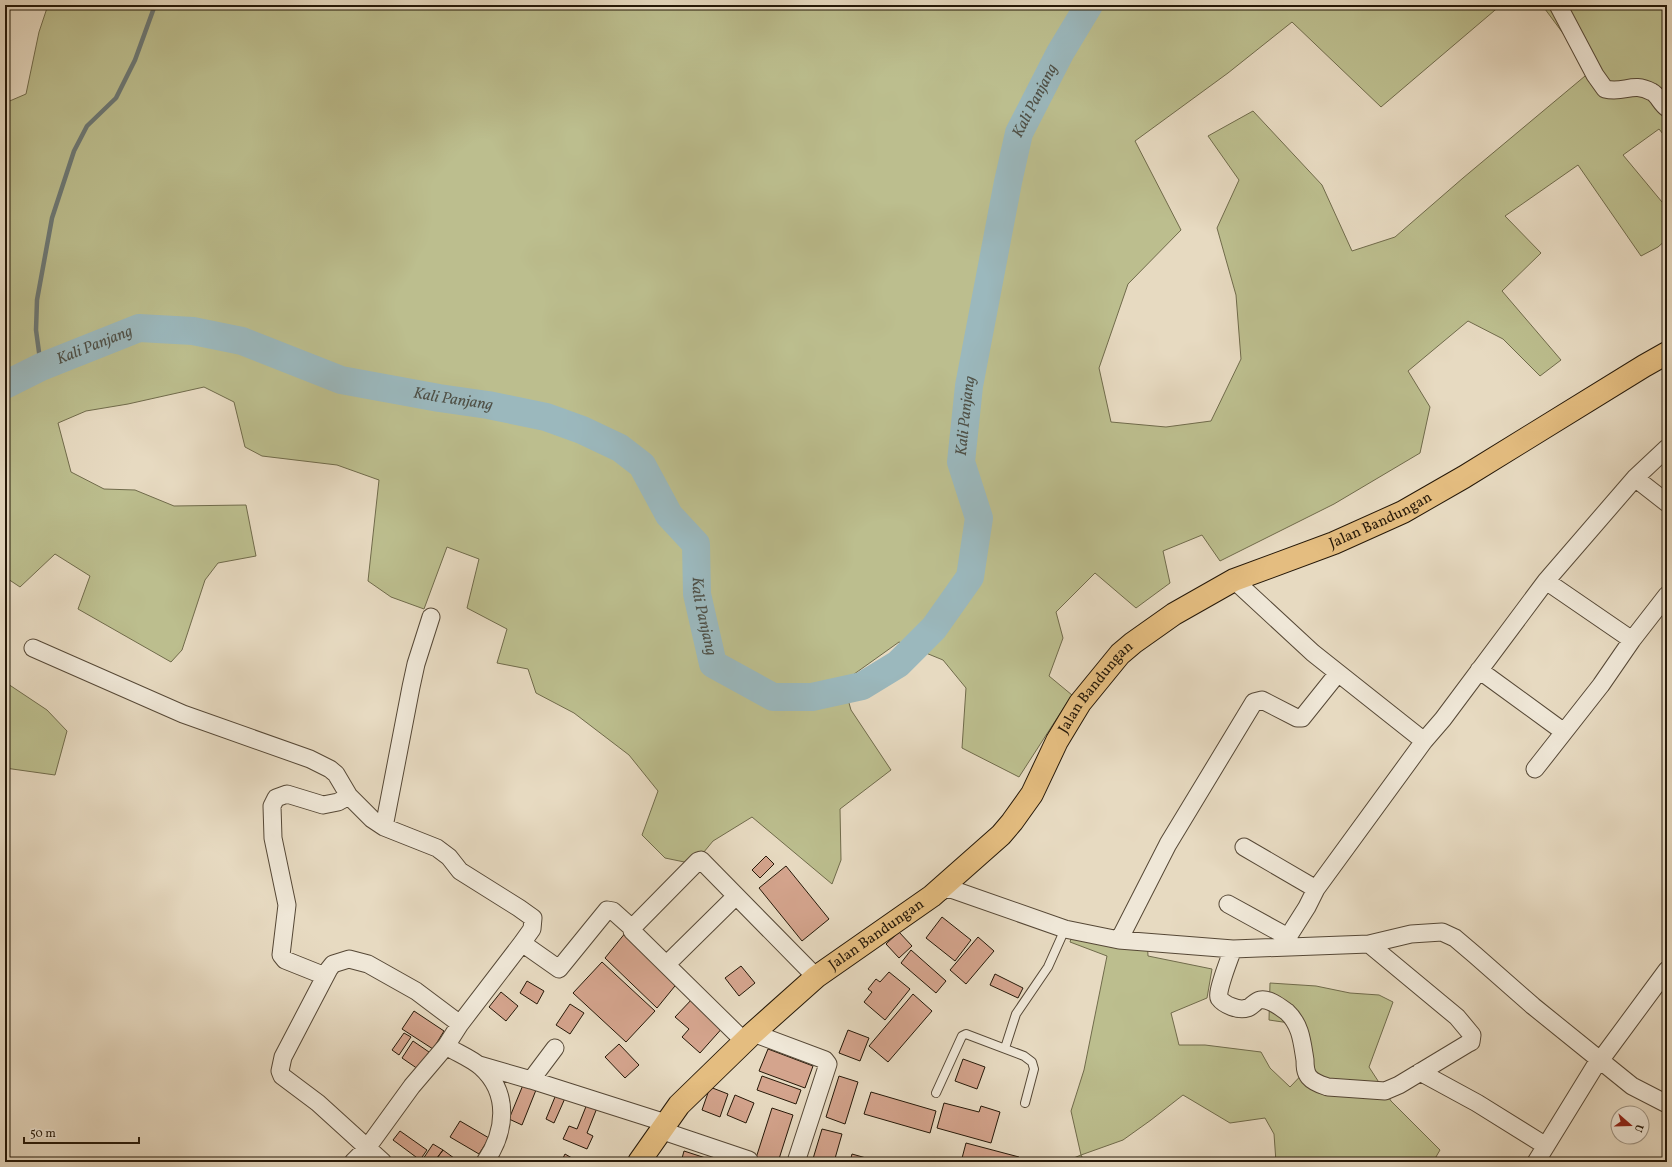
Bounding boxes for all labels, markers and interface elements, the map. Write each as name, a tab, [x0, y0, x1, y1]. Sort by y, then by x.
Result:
water label: Kali Panjang	[1007, 60, 1063, 142]
water label: Kali Panjang	[53, 321, 136, 371]
water label: Kali Panjang	[951, 374, 982, 457]
water label: Kali Panjang	[412, 383, 495, 417]
street label: Jalan Bandungan	[1326, 487, 1436, 554]
water label: Kali Panjang	[686, 577, 722, 658]
street label: Jalan Bandungan	[1053, 636, 1138, 738]
street label: Jalan Bandungan	[825, 894, 929, 975]
north arrow	[1610, 1105, 1650, 1145]
scale bar	[24, 1119, 139, 1145]
text: U	[1629, 1122, 1646, 1134]
text: 50 m	[30, 1126, 56, 1142]

